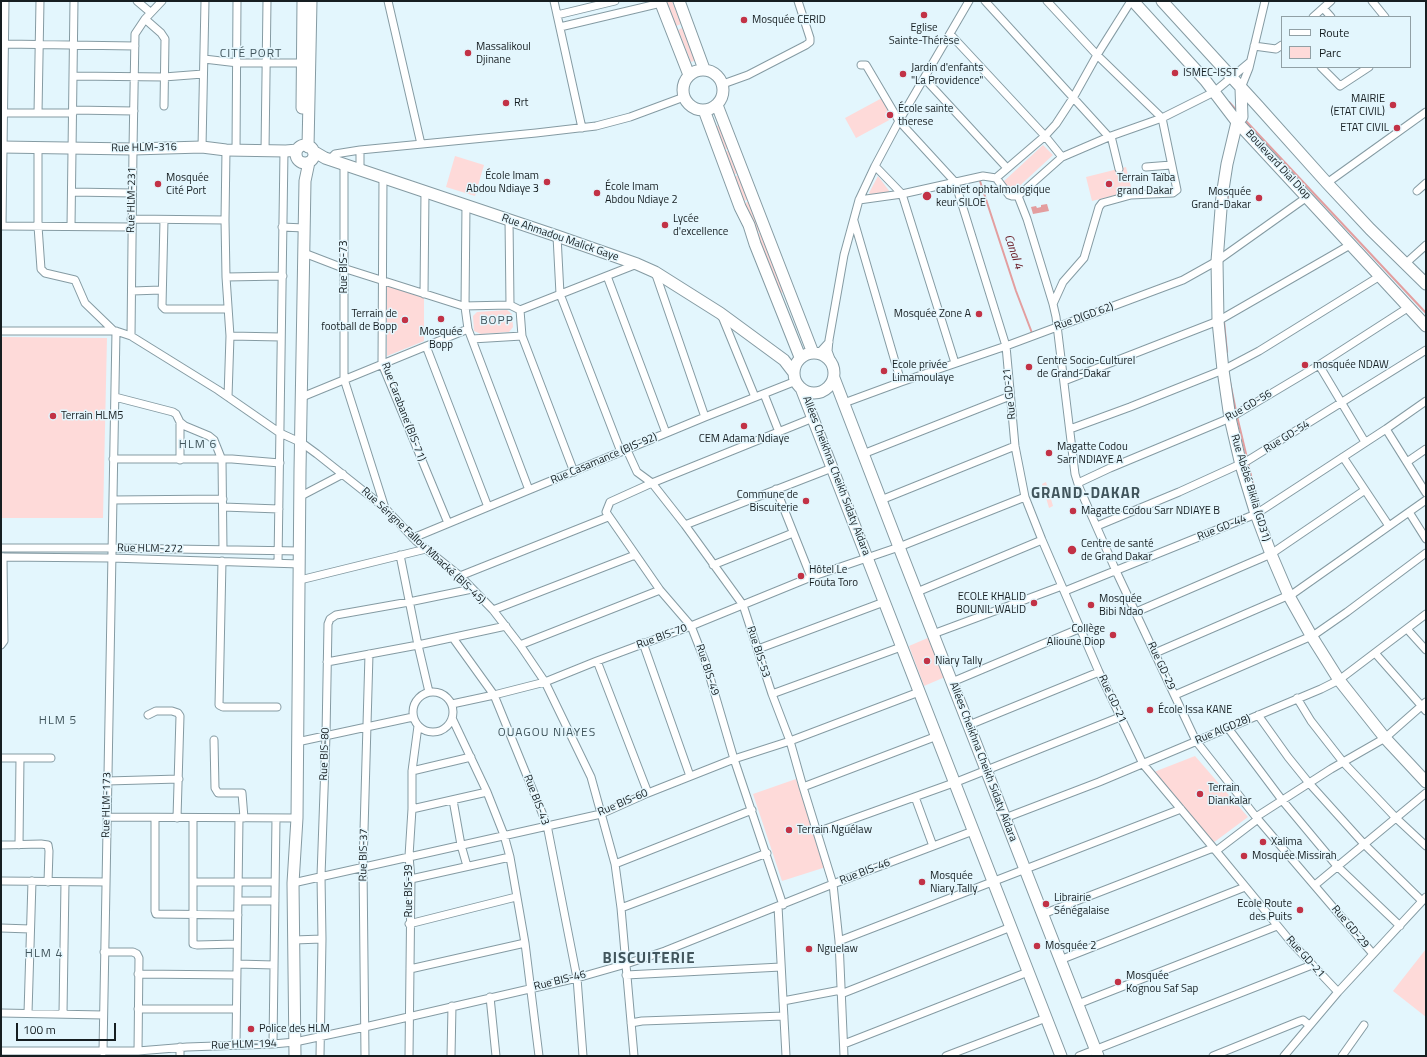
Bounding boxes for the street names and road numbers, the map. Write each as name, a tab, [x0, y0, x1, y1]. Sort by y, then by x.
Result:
street label: Boulevard Dial Diop	[1242, 128, 1314, 202]
street label: Rue HLM-316	[111, 141, 177, 155]
street label: Rue HLM-231	[125, 167, 139, 233]
street label: Rue Ahmadou Malick Gaye	[500, 212, 620, 264]
street label: Rue BIS-73	[337, 240, 351, 294]
street label: Rue D(GD 62)	[1053, 300, 1115, 334]
street label: Rue Carabane (BIS-71)	[378, 361, 428, 463]
street label: Rue GD-21	[1001, 368, 1019, 420]
street label: Rue GD-56	[1223, 387, 1275, 425]
street label: Allées Cheikhna Cheikh Sidaty Aîdara	[799, 395, 873, 557]
street label: Rue GD-54	[1262, 418, 1312, 456]
street label: Rue Casamance (BIS-92)	[549, 431, 659, 487]
street label: Rue Abébé Bikila (GD31)	[1227, 433, 1273, 543]
street label: Rue Sérigne Fallou Mbacké (BIS-45)	[358, 485, 488, 607]
street label: Rue GD-44	[1196, 512, 1248, 544]
street label: Rue HLM-272	[117, 542, 183, 556]
street label: Rue BIS-70	[635, 622, 689, 652]
street label: Rue BIS-53	[744, 625, 772, 679]
street label: Rue GD-29	[1144, 640, 1178, 692]
street label: Rue BIS-49	[693, 643, 721, 697]
street label: Rue GD-21	[1095, 673, 1129, 725]
street label: Allées Cheikhna Cheikh Sidaty Aîdara	[946, 681, 1020, 843]
street label: Rue A(GD28)	[1193, 712, 1253, 748]
street label: Rue BIS-80	[317, 727, 333, 781]
street label: Rue HLM-173	[100, 772, 114, 838]
street label: Rue BIS-43	[520, 773, 552, 827]
street label: Rue BIS-60	[596, 787, 650, 819]
street label: Rue BIS-37	[357, 828, 371, 882]
street label: Rue BIS-46	[838, 856, 892, 888]
street label: Rue BIS-39	[402, 864, 416, 918]
street label: Rue GD-29	[1328, 903, 1372, 951]
street label: Rue GD-21	[1283, 933, 1327, 981]
street label: Rue BIS-46	[533, 968, 587, 994]
street label: Rue HLM-194	[211, 1037, 277, 1053]

